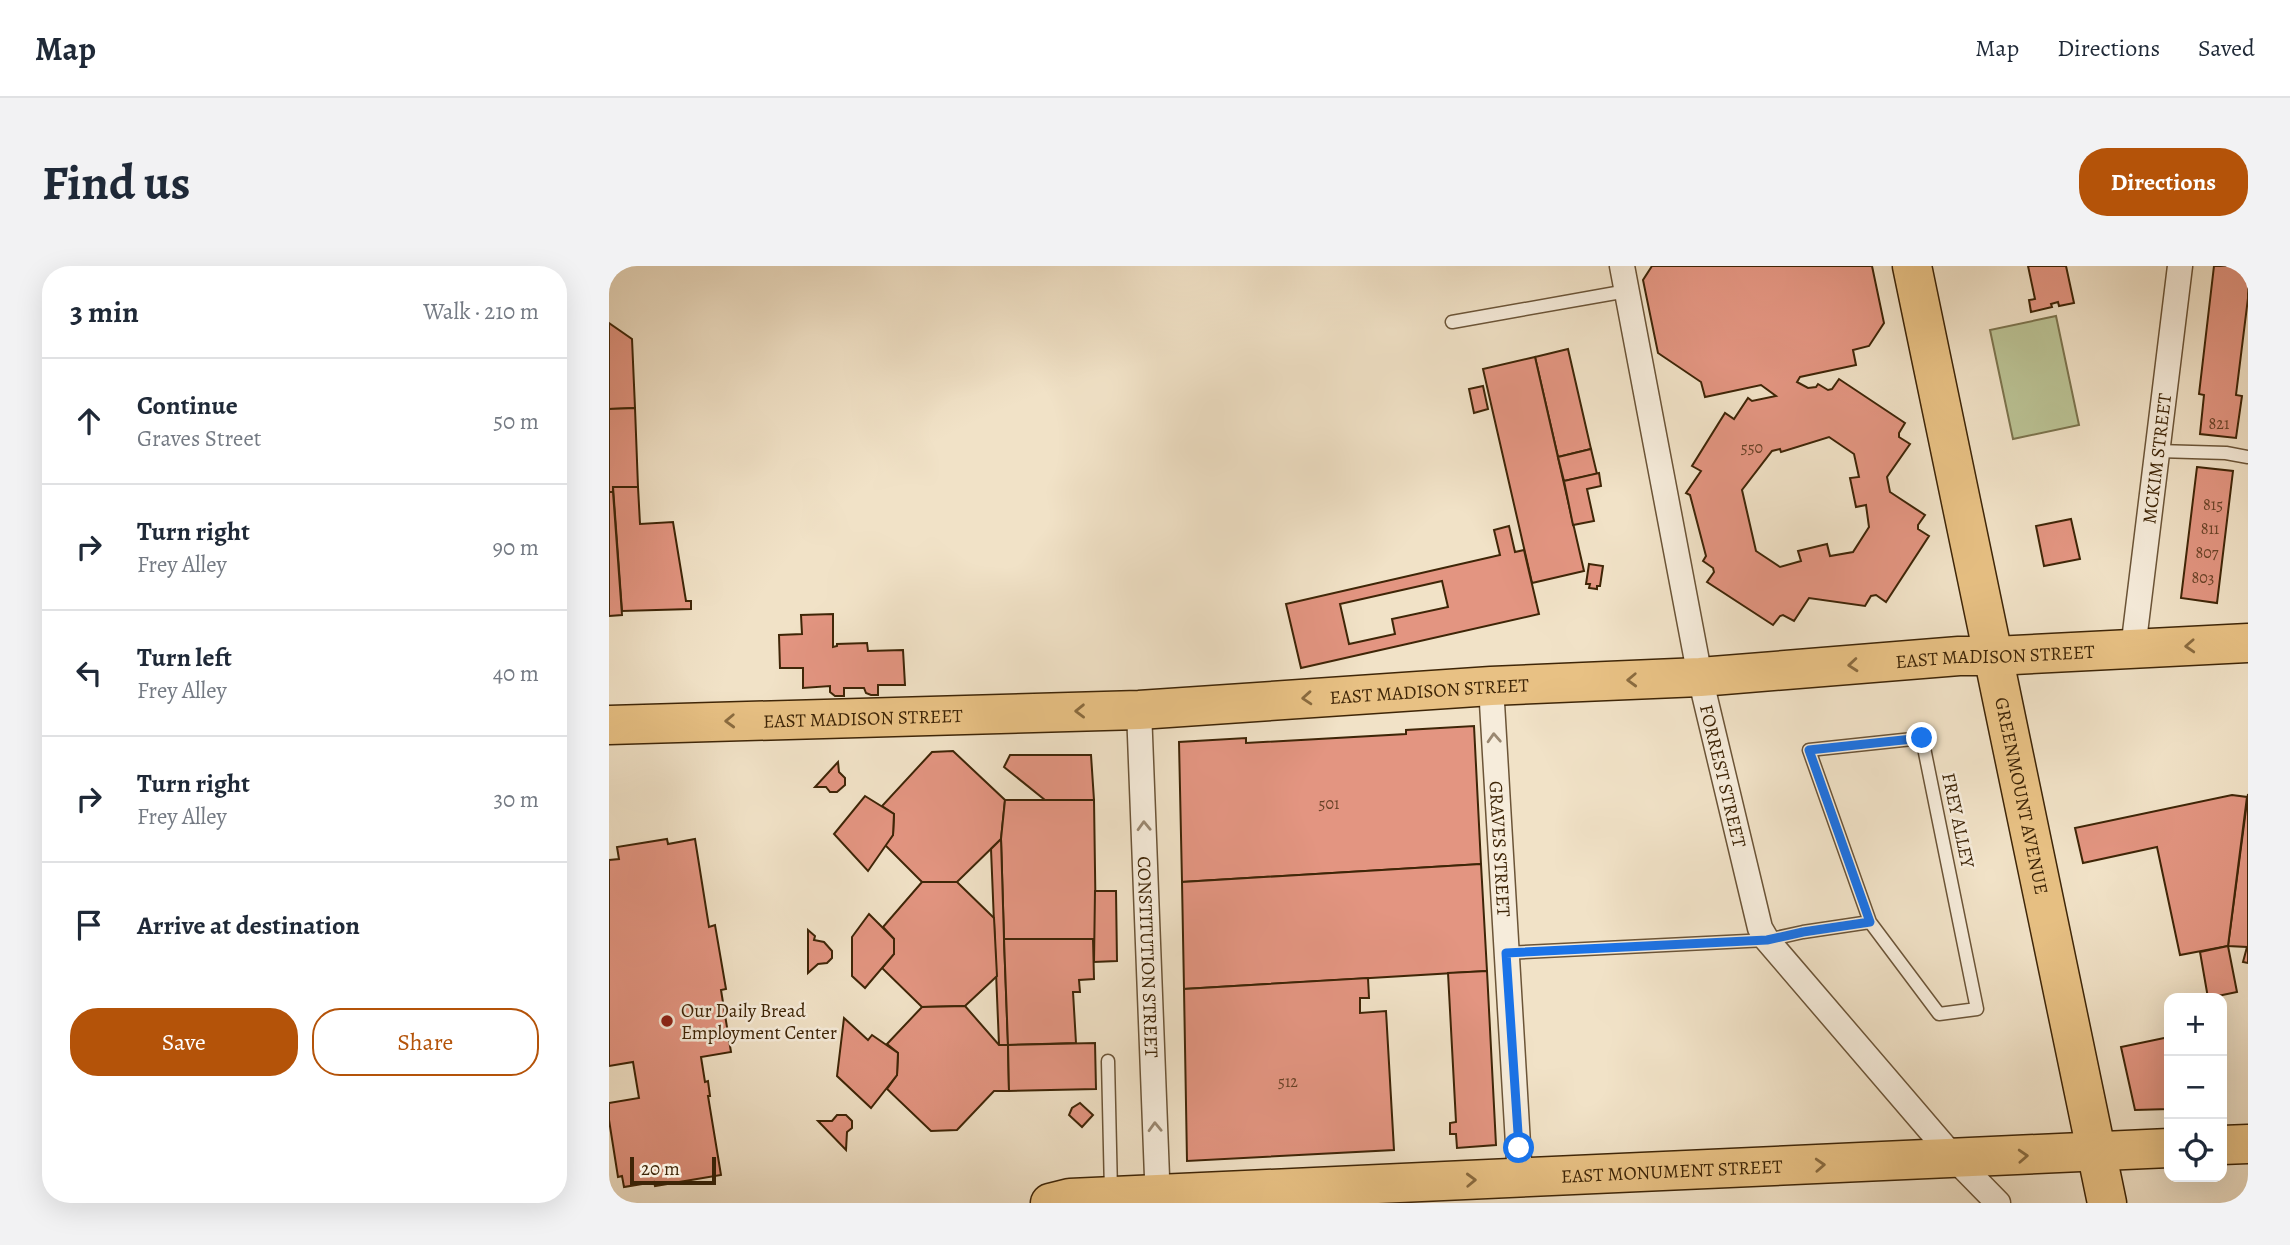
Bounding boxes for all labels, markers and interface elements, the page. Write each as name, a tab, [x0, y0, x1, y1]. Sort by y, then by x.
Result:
text: Map	[35, 26, 96, 71]
text: Map	[1975, 32, 2019, 64]
text: Directions	[2057, 32, 2160, 64]
text: Saved	[2198, 32, 2255, 64]
button: Directions	[2079, 148, 2248, 216]
text: Find us	[42, 149, 190, 216]
text: 3 min	[70, 292, 139, 332]
text: Walk · 210 m	[423, 296, 539, 327]
text: Continue	[137, 388, 238, 423]
street label: MCKIM STREET	[2136, 391, 2178, 525]
icon: ahead	[70, 402, 108, 440]
text: 50 m	[493, 406, 539, 437]
house number: 821	[2209, 413, 2230, 435]
text: Graves Street	[137, 423, 261, 454]
house number: 550	[1741, 437, 1763, 459]
house number: 815	[2203, 494, 2223, 516]
text: Turn right	[137, 514, 250, 549]
house number: 811	[2201, 518, 2220, 540]
icon: right	[70, 528, 108, 566]
text: 90 m	[493, 532, 539, 563]
house number: 807	[2195, 542, 2219, 564]
text: Frey Alley	[137, 549, 227, 580]
house number: 803	[2192, 567, 2214, 589]
one-way arrow	[2185, 638, 2196, 653]
street label: EAST MADISON STREET	[1894, 639, 2096, 675]
text: Turn left	[137, 640, 232, 675]
icon: left	[70, 654, 108, 692]
one-way arrow	[1847, 657, 1858, 672]
text: 40 m	[493, 658, 539, 689]
street label: EAST MADISON STREET	[1329, 672, 1530, 711]
one-way arrow	[1626, 673, 1637, 688]
text: Frey Alley	[137, 675, 227, 706]
one-way arrow	[1301, 691, 1312, 706]
street label: GREENMOUNT AVENUE	[1988, 695, 2054, 897]
street label: FORREST STREET	[1693, 702, 1752, 851]
street label: EAST MADISON STREET	[763, 703, 964, 735]
one-way arrow	[1074, 703, 1085, 719]
one-way arrow	[724, 713, 735, 728]
route end	[1906, 722, 1937, 753]
one-way arrow	[1486, 733, 1501, 744]
text: Turn right	[137, 766, 250, 801]
street label: FREY ALLEY	[1935, 770, 1981, 871]
icon: right	[70, 780, 108, 818]
street label: GRAVES STREET	[1483, 780, 1517, 918]
text: 30 m	[493, 784, 539, 815]
house number: 501	[1319, 793, 1340, 815]
text: Frey Alley	[137, 801, 227, 832]
one-way arrow	[1136, 820, 1151, 831]
street label: CONSTITUTION STREET	[1131, 856, 1164, 1059]
icon: arrive	[70, 906, 108, 944]
text: Arrive at destination	[137, 908, 360, 943]
map controls	[2164, 993, 2227, 1182]
button: +	[2164, 993, 2227, 1056]
place label: Our Daily Bread Employment Center	[681, 998, 837, 1046]
button: Save	[70, 1008, 298, 1076]
button: Share	[312, 1008, 539, 1076]
marker: Our Daily Bread Employment Center	[659, 1013, 675, 1029]
button: −	[2164, 1056, 2227, 1119]
house number: 512	[1278, 1071, 1298, 1093]
button: locate	[2164, 1119, 2227, 1182]
one-way arrow	[1148, 1121, 1163, 1132]
route start	[1503, 1132, 1534, 1163]
one-way arrow	[2018, 1148, 2029, 1163]
scale bar	[630, 1154, 716, 1186]
street label: EAST MONUMENT STREET	[1560, 1154, 1784, 1190]
text: 20 m	[641, 1156, 680, 1182]
one-way arrow	[1815, 1157, 1826, 1172]
one-way arrow	[1465, 1173, 1476, 1188]

